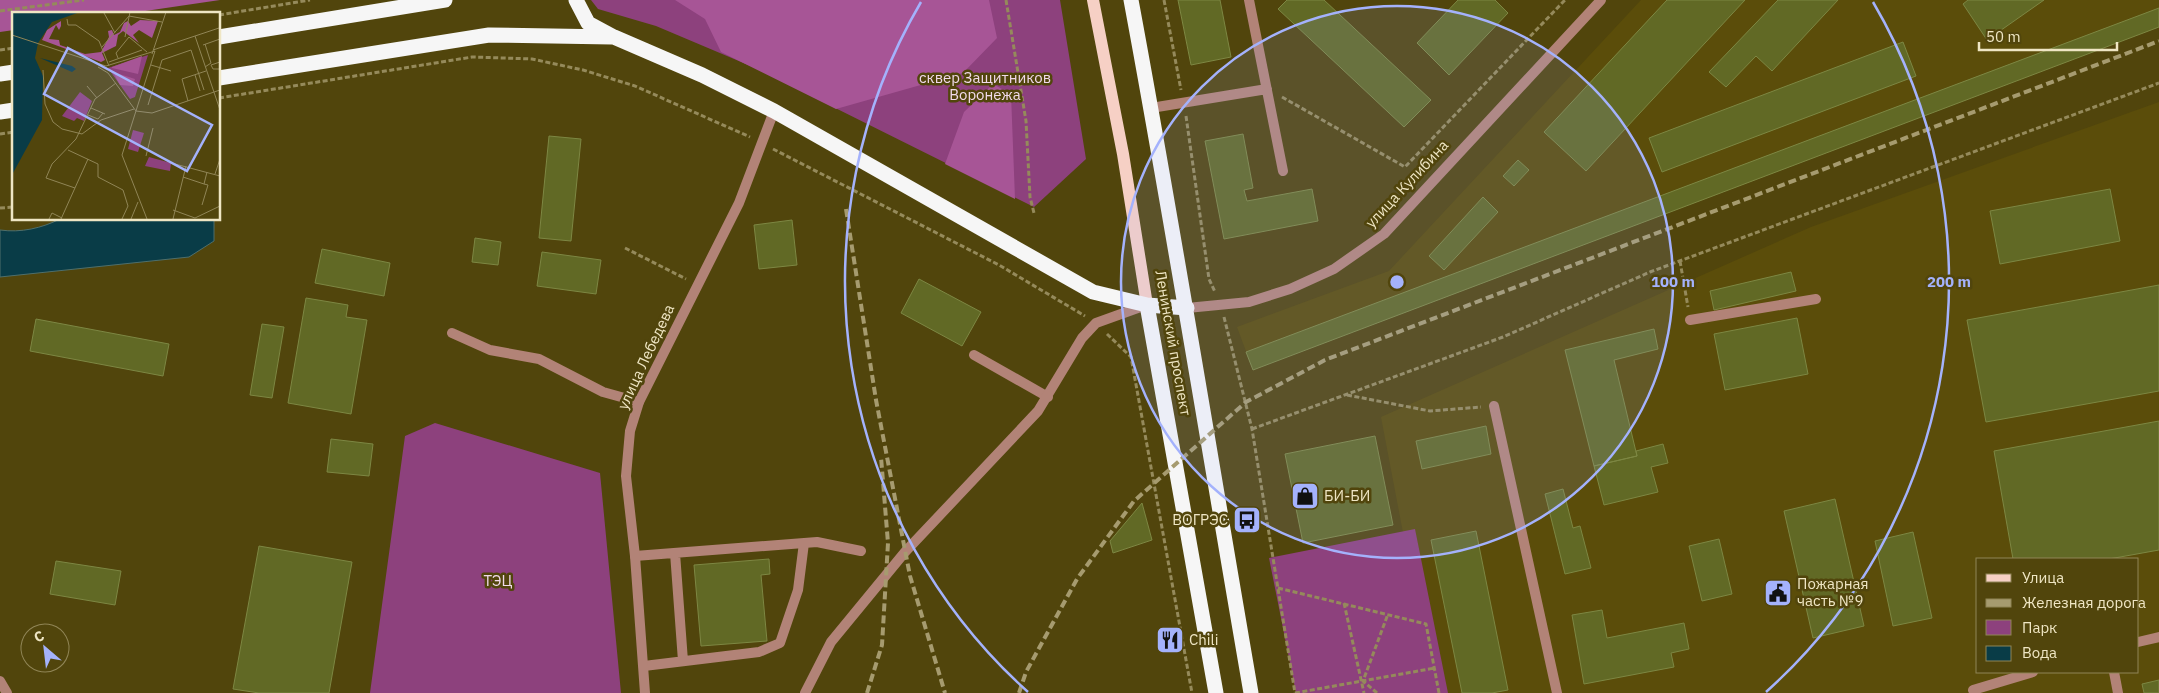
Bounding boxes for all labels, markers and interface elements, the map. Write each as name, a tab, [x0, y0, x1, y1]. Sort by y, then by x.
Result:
inset map	[12, 12, 220, 220]
scale bar	[1979, 20, 2116, 52]
text: 50 m	[1986, 27, 2021, 46]
park label: сквер Защитников Воронежа	[919, 68, 1051, 104]
street label: улица Кулибина	[1361, 136, 1452, 232]
street label: Ленинский проспект	[1151, 269, 1196, 417]
text: 100 m	[1651, 272, 1695, 291]
text: 200 m	[1927, 272, 1971, 291]
centre of rings	[1388, 273, 1406, 291]
street label: улица Лебедева	[613, 301, 678, 412]
shop icon: БИ-БИ	[1290, 481, 1320, 511]
place label: БИ-БИ	[1324, 486, 1370, 505]
bus stop icon: ВОГРЭС	[1232, 505, 1262, 535]
place label: ВОГРЭС	[1172, 510, 1228, 529]
legend	[1976, 558, 2139, 673]
text: Улица	[2022, 568, 2064, 587]
park label: ТЭЦ	[484, 571, 513, 590]
place label: Пожарная часть №9	[1797, 574, 1869, 610]
public building icon: Пожарная часть №9	[1763, 578, 1793, 608]
text: Железная дорога	[2022, 593, 2146, 612]
text: Парк	[2022, 618, 2057, 637]
north arrow	[20, 623, 70, 673]
restaurant icon: Chili	[1155, 625, 1185, 655]
text: С	[31, 626, 47, 647]
place label: Chili	[1189, 630, 1218, 649]
text: Вода	[2022, 643, 2057, 662]

